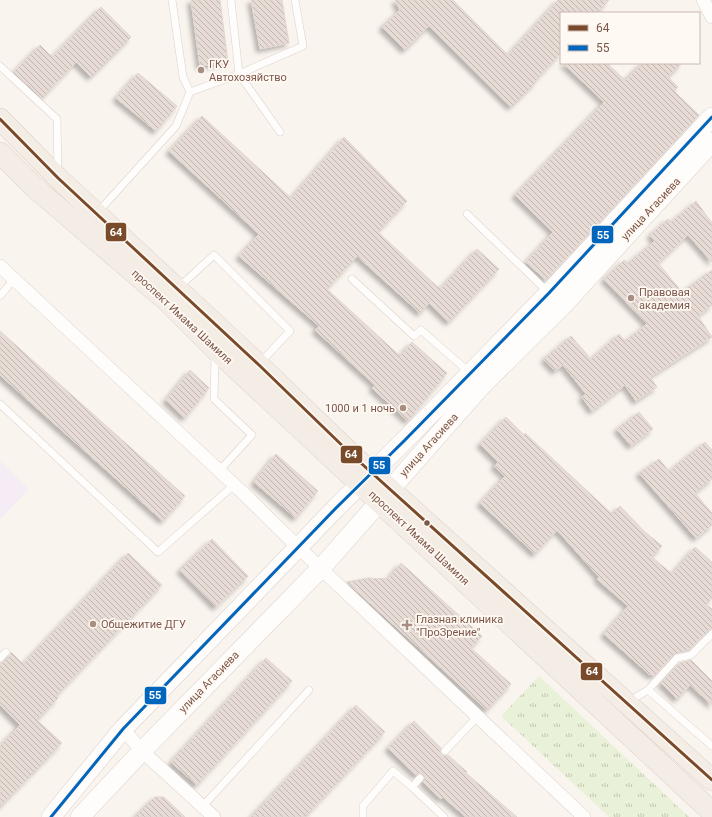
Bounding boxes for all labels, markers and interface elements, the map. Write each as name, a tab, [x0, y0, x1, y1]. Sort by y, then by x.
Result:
legend	[560, 12, 700, 64]
text: 64	[596, 21, 610, 35]
text: 55	[596, 41, 610, 55]
place label: ГКУ Автохозяйство	[209, 58, 287, 84]
marker: ГКУ Автохозяйство	[196, 65, 206, 75]
street label: улица Агасиева	[619, 175, 683, 243]
line badge: 64	[105, 222, 127, 242]
line badge: 55	[591, 225, 614, 244]
text: 64	[110, 226, 123, 239]
text: 55	[597, 229, 609, 242]
street label: проспект Имама Шамиля	[129, 267, 235, 367]
place label: Правовая академия	[639, 286, 690, 312]
marker: Правовая академия	[626, 293, 636, 303]
place label: 1000 и 1 ночь	[325, 402, 395, 415]
marker: 1000 и 1 ночь	[398, 403, 408, 413]
street label: улица Агасиева	[397, 411, 461, 479]
line badge: 64	[340, 445, 363, 464]
text: 64	[345, 448, 358, 461]
line badge: 55	[368, 456, 391, 475]
text: 55	[373, 459, 385, 472]
street label: проспект Имама Шамиля	[366, 488, 472, 588]
unlabelled marker	[422, 518, 432, 528]
place label: Глазная клиника "ПроЗрение"	[416, 613, 503, 639]
place label: Общежитие ДГУ	[101, 618, 186, 631]
marker: Общежитие ДГУ	[88, 619, 98, 629]
marker: Глазная клиника "ПроЗрение"	[401, 619, 413, 631]
street label: улица Агасиева	[176, 648, 242, 716]
line badge: 64	[580, 662, 603, 681]
text: 64	[586, 665, 599, 678]
line badge: 55	[144, 686, 167, 705]
text: 55	[149, 689, 161, 702]

